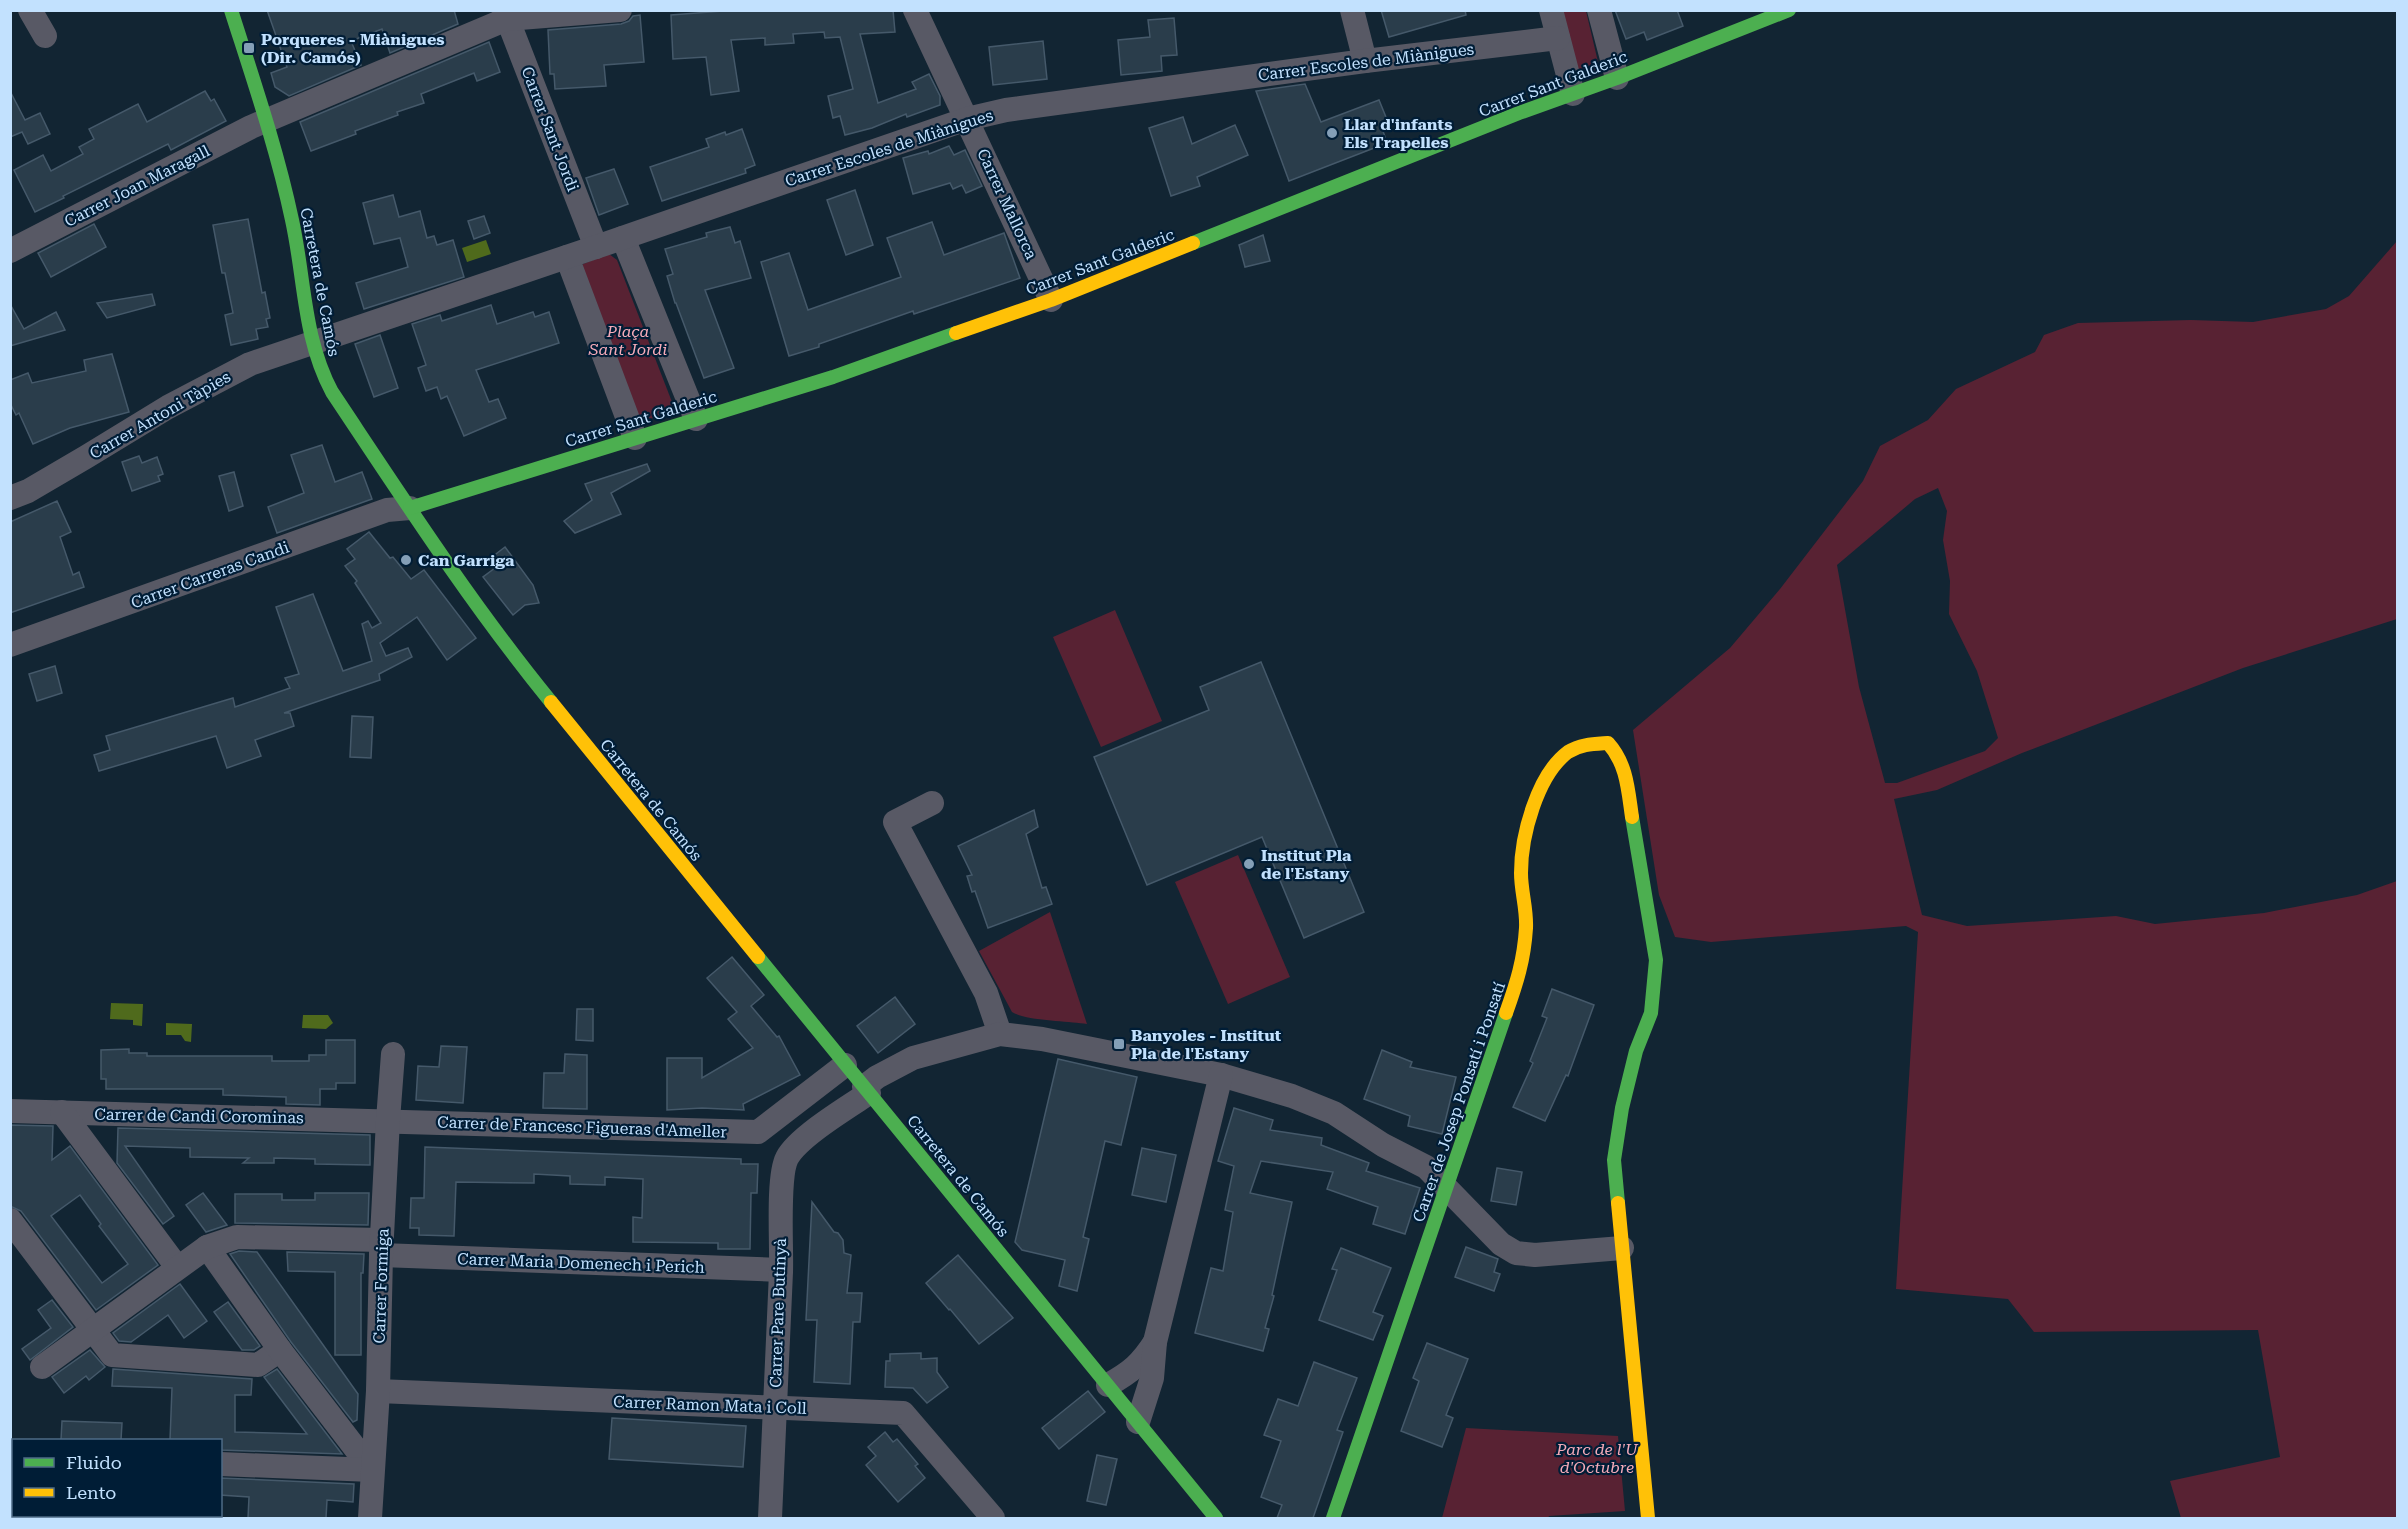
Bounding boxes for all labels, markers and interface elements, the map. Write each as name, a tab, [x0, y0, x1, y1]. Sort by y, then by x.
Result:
place label: Porqueres - Miànigues (Dir. Camós)	[261, 30, 445, 67]
street label: Carrer Escoles de Miànigues	[1257, 39, 1476, 85]
marker: Porqueres - Miànigues (Dir. Camós)	[242, 41, 256, 55]
street label: Carrer Sant Galderic	[1476, 47, 1630, 121]
street label: Carrer Sant Jordi	[517, 64, 583, 194]
street label: Carrer Escoles de Miànigues	[783, 105, 996, 191]
place label: Llar d'infants Els Trapelles	[1344, 115, 1452, 152]
marker: Llar d'infants Els Trapelles	[1325, 126, 1339, 140]
street label: Carrer Joan Maragall	[61, 141, 213, 231]
street label: Carrer Mallorca	[973, 146, 1041, 263]
street label: Carretera de Camós	[296, 206, 344, 358]
street label: Carrer Sant Galderic	[1023, 225, 1177, 299]
park label: Plaça Sant Jordi	[588, 322, 667, 359]
street label: Carrer Antoni Tàpies	[86, 367, 234, 463]
street label: Carrer Sant Galderic	[563, 387, 719, 451]
street label: Carrer Carreras Candi	[128, 538, 292, 612]
place label: Can Garriga	[418, 551, 515, 570]
marker: Can Garriga	[399, 553, 413, 567]
street label: Carretera de Camós	[596, 735, 706, 865]
place label: Institut Pla de l'Estany	[1261, 846, 1352, 883]
marker: Institut Pla de l'Estany	[1242, 857, 1256, 871]
street label: Carrer de Josep Ponsatí i Ponsatí	[1409, 979, 1509, 1225]
place label: Banyoles - Institut Pla de l'Estany	[1131, 1026, 1282, 1063]
marker: Banyoles - Institut Pla de l'Estany	[1112, 1037, 1126, 1051]
street label: Carrer de Candi Corominas	[94, 1105, 304, 1127]
street label: Carretera de Camós	[903, 1111, 1013, 1241]
street label: Carrer de Francesc Figueras d'Ameller	[437, 1112, 728, 1142]
street label: Carrer Formiga	[369, 1228, 393, 1344]
street label: Carrer Pare Butinyà	[766, 1237, 790, 1388]
street label: Carrer Maria Domenech i Perich	[457, 1249, 705, 1277]
street label: Carrer Ramon Mata i Coll	[613, 1392, 807, 1418]
legend	[12, 1439, 222, 1517]
park label: Parc de l'U d'Octubre	[1555, 1440, 1639, 1477]
text: Fluido	[66, 1452, 122, 1473]
text: Lento	[66, 1482, 116, 1503]

